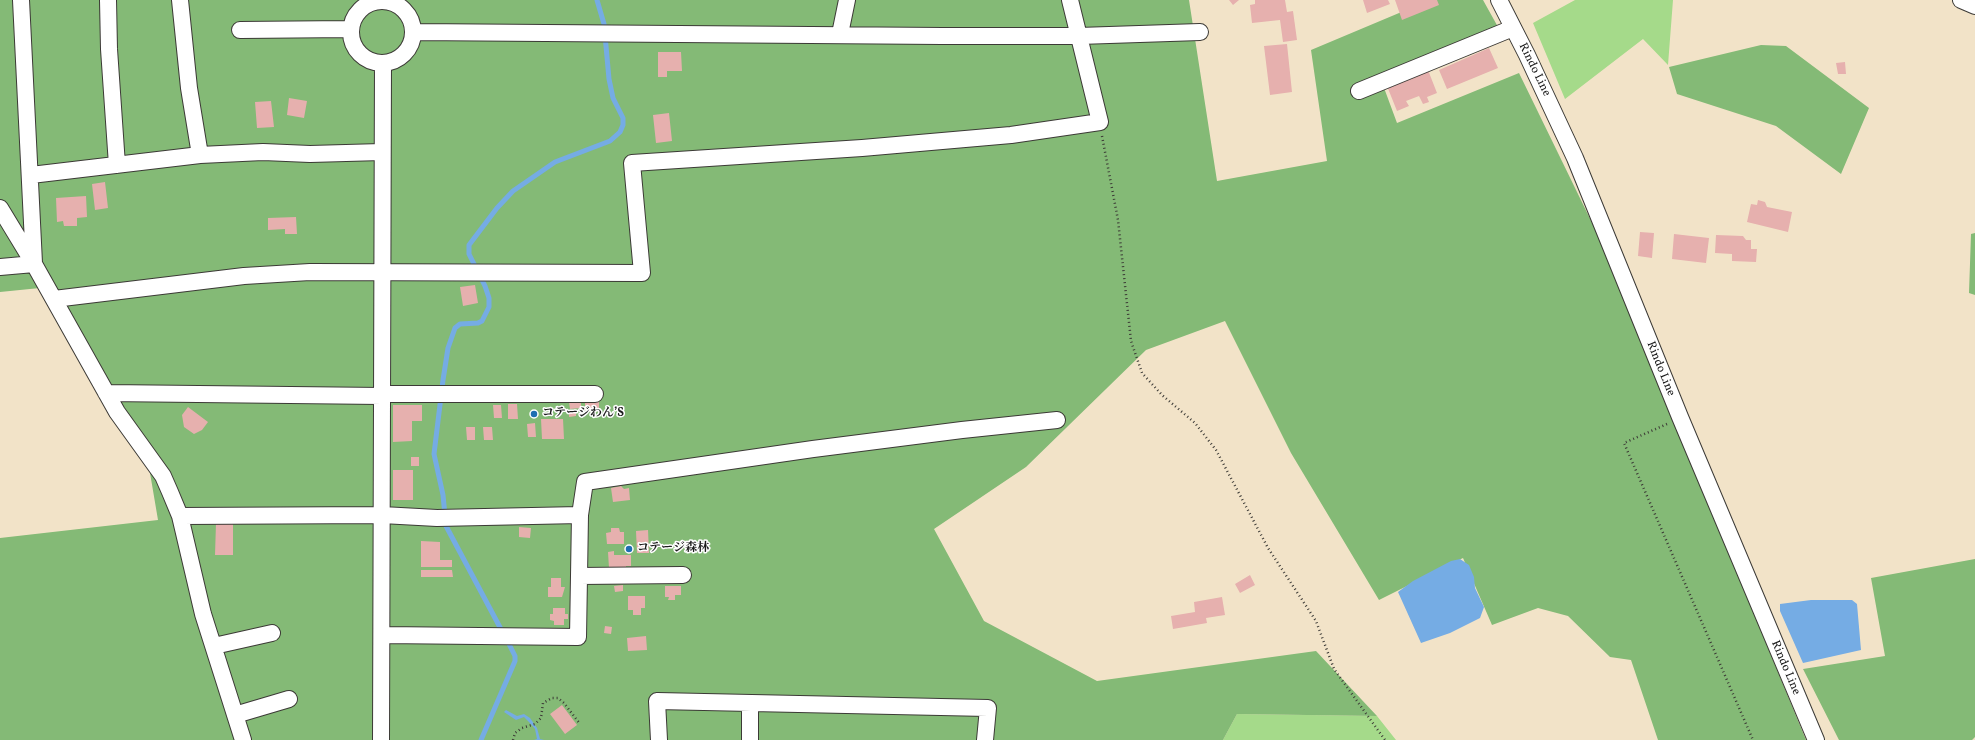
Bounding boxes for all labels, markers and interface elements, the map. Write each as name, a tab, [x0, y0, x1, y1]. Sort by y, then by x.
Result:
street label: Rindo Line	[1515, 41, 1553, 99]
street label: Rindo Line	[1643, 340, 1677, 398]
place label: コテージわん’S	[542, 407, 624, 421]
marker: コテージわん’S	[529, 409, 539, 419]
place label: コテージ森林	[637, 542, 709, 556]
marker: コテージ森林	[624, 544, 634, 554]
street label: Rindo Line	[1767, 639, 1803, 697]

